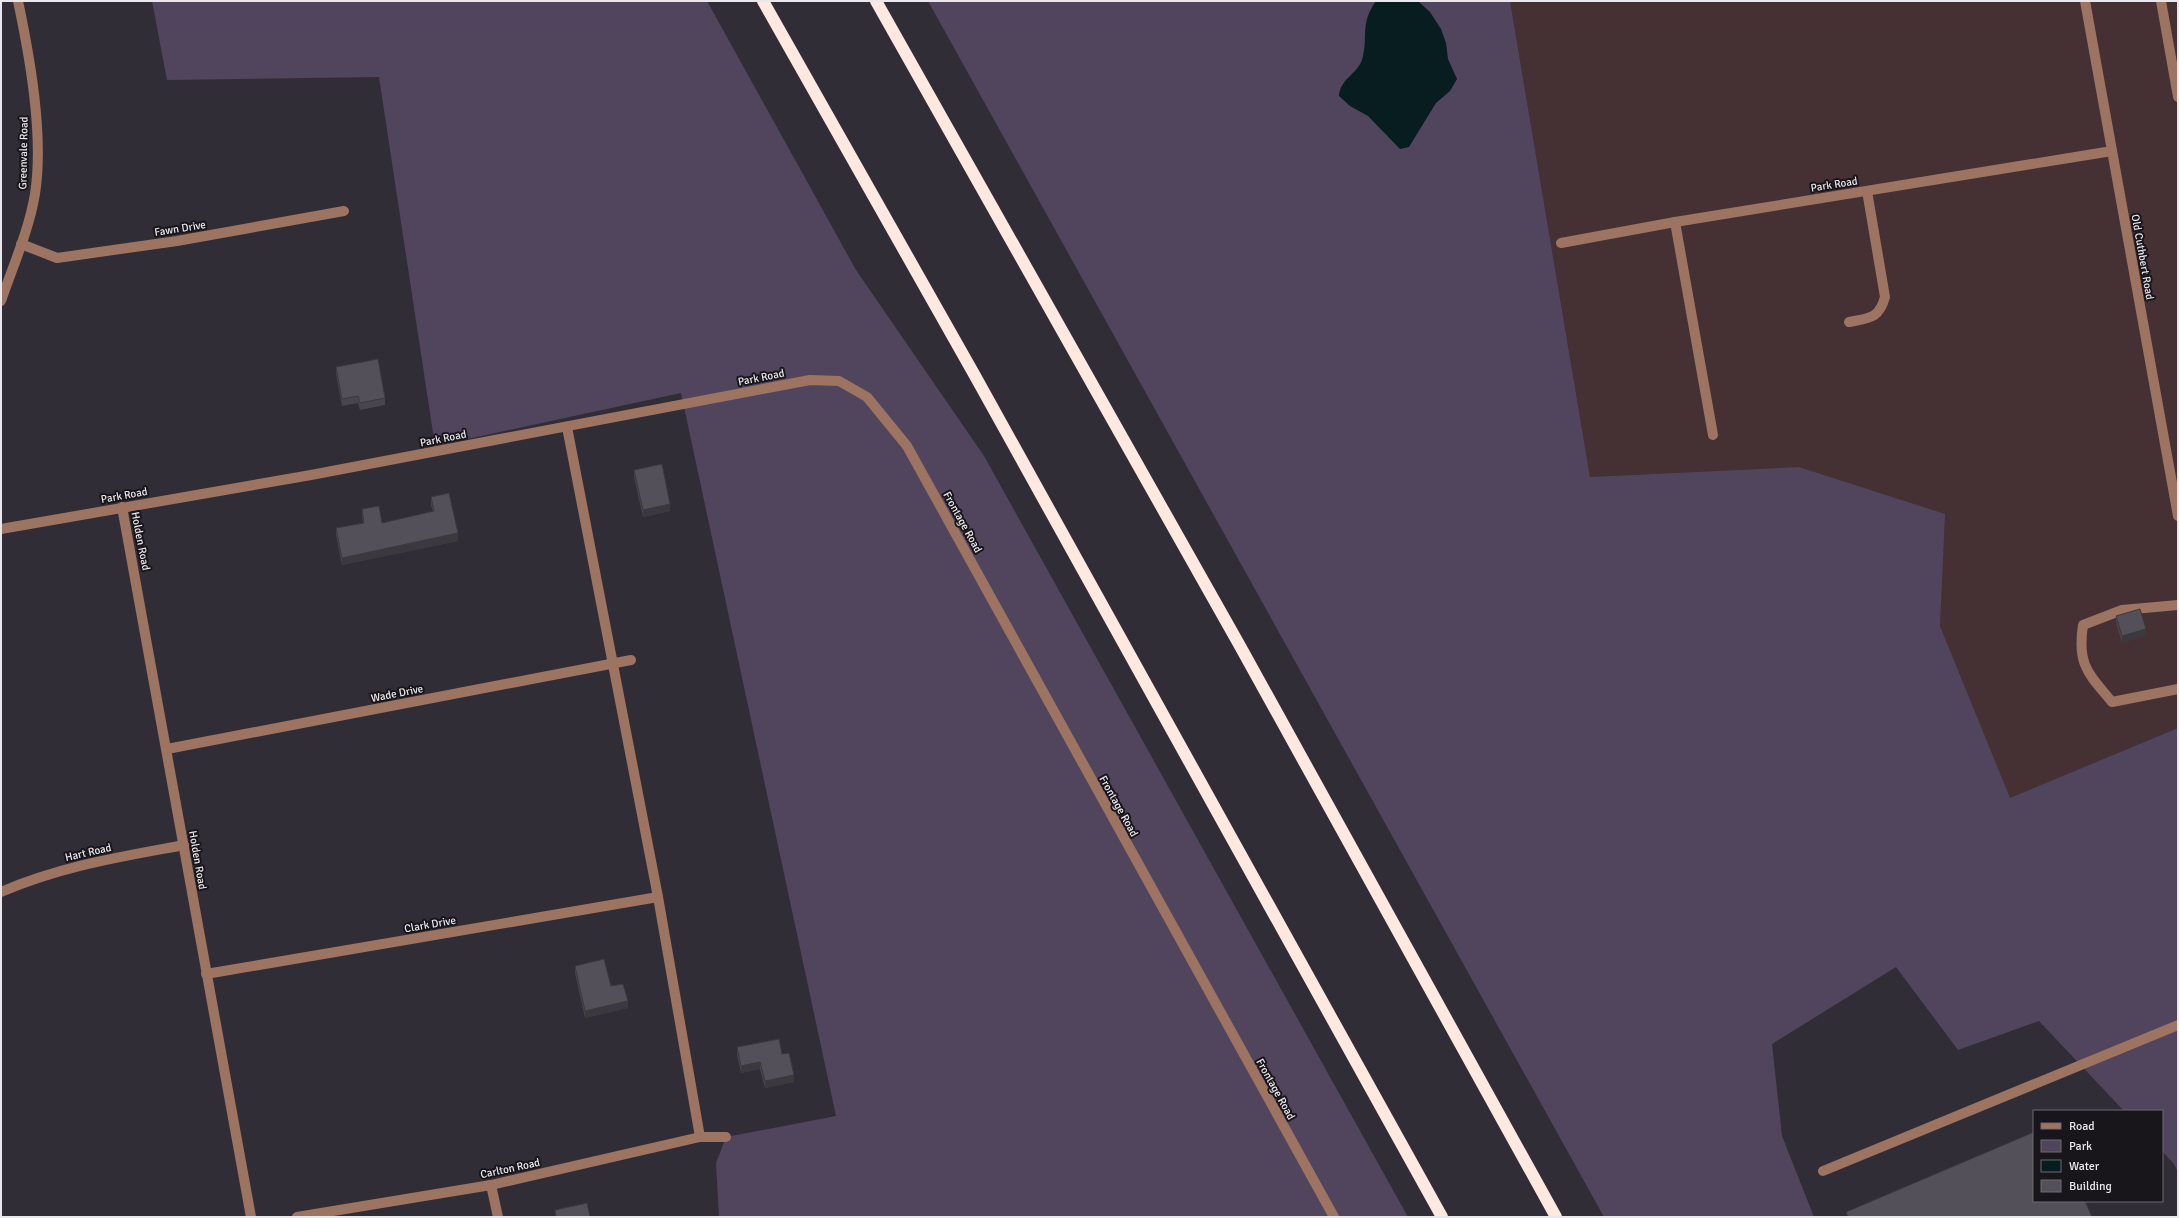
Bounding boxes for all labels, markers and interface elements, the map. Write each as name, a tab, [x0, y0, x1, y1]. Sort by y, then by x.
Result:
street label: Greenvale Road	[16, 116, 31, 190]
street label: Park Road	[1810, 174, 1859, 195]
street label: Old Cuthbert Road	[2129, 213, 2156, 301]
street label: Fawn Drive	[153, 218, 207, 239]
street label: Park Road	[737, 367, 786, 388]
street label: Park Road	[419, 428, 468, 449]
street label: Park Road	[100, 485, 149, 506]
street label: Frontage Road	[940, 489, 985, 555]
street label: Holden Road	[128, 511, 153, 572]
street label: Wade Drive	[370, 682, 424, 705]
street label: Frontage Road	[1096, 773, 1141, 839]
street label: Holden Road	[186, 830, 209, 891]
street label: Hart Road	[64, 841, 113, 864]
street label: Clark Drive	[403, 914, 457, 935]
street label: Frontage Road	[1253, 1056, 1298, 1122]
legend	[2033, 1110, 2163, 1202]
text: Road	[2069, 1119, 2095, 1134]
text: Park	[2069, 1139, 2092, 1154]
street label: Carlton Road	[479, 1156, 541, 1181]
text: Water	[2069, 1159, 2100, 1174]
text: Building	[2069, 1179, 2112, 1194]

